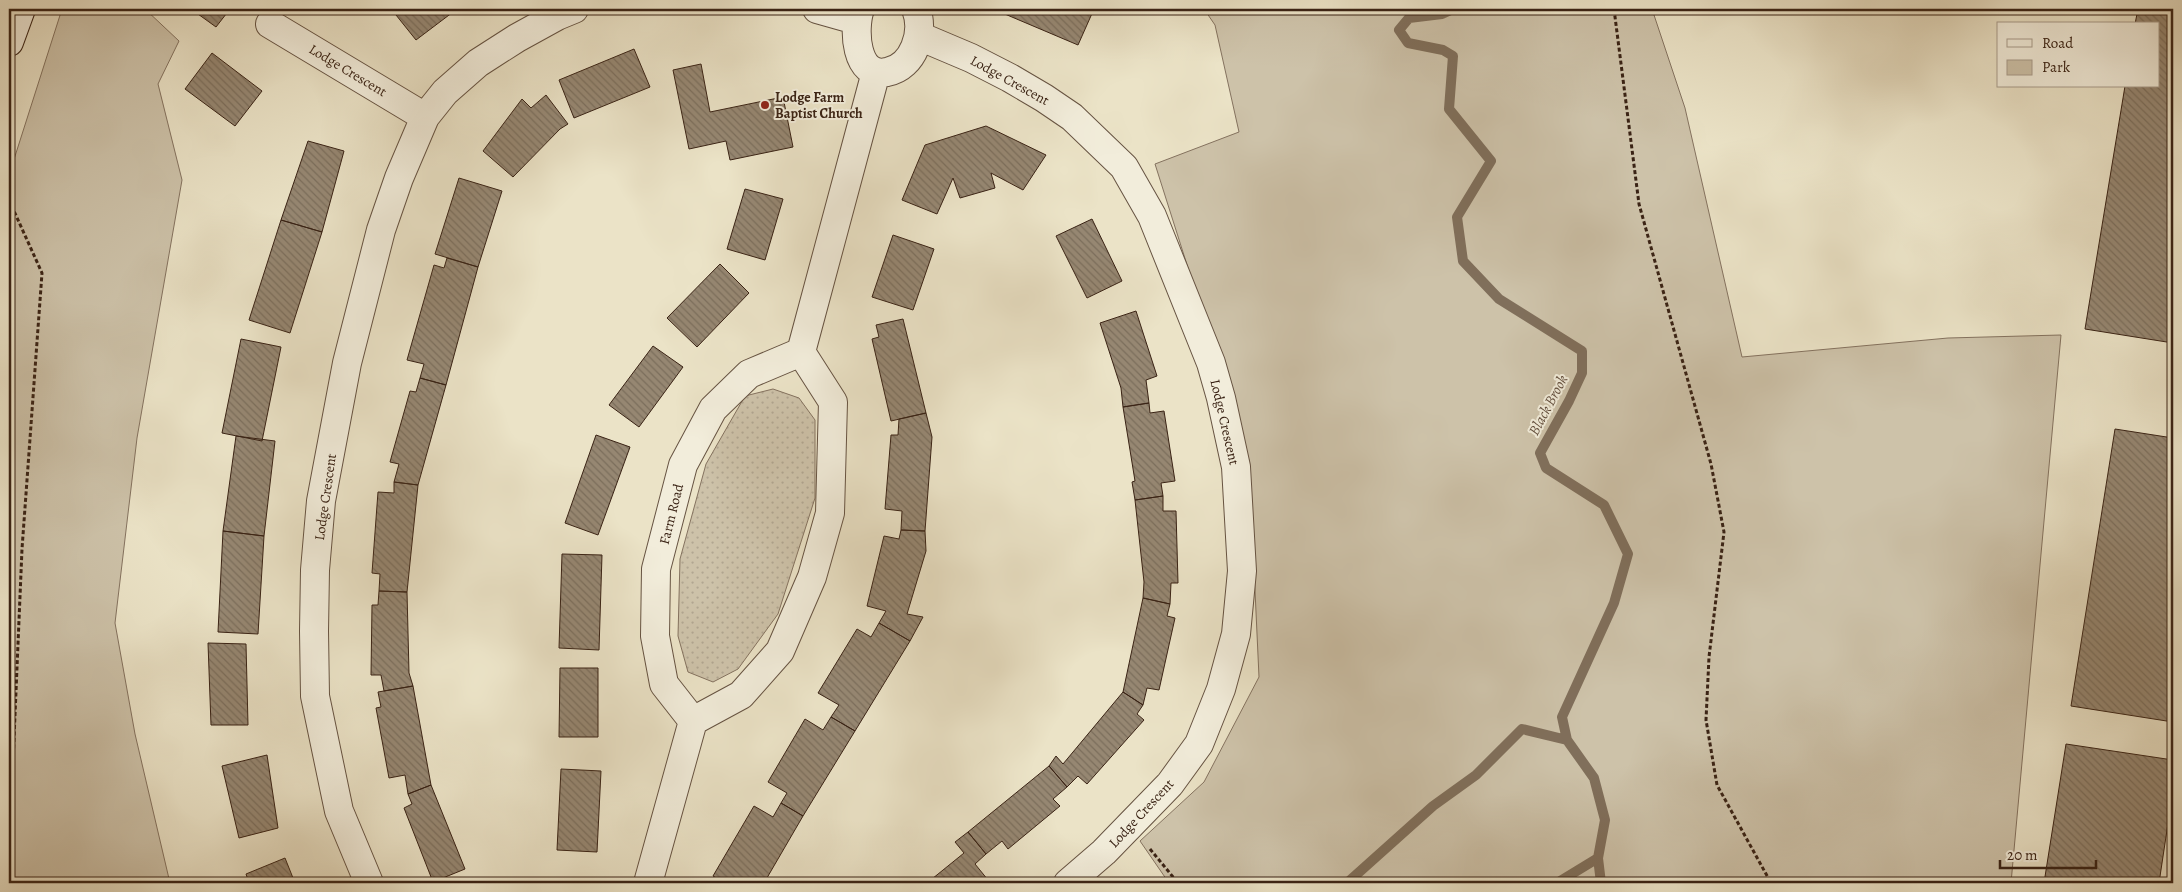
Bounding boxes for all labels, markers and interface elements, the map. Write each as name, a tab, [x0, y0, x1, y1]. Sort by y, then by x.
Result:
legend	[1997, 22, 2160, 88]
text: Road	[2042, 33, 2074, 53]
street label: Lodge Crescent	[305, 40, 390, 101]
street label: Lodge Crescent	[967, 51, 1053, 110]
text: Park	[2042, 57, 2071, 77]
place label: Lodge Farm Baptist Church	[775, 88, 863, 123]
marker: Lodge Farm Baptist Church	[759, 99, 771, 111]
water label: Black Brook	[1524, 371, 1572, 439]
street label: Lodge Crescent	[1205, 377, 1244, 467]
street label: Lodge Crescent	[310, 452, 341, 542]
street label: Farm Road	[655, 481, 688, 547]
street label: Lodge Crescent	[1105, 775, 1178, 852]
scale bar	[2000, 837, 2096, 869]
text: 20 m	[2007, 845, 2038, 865]

